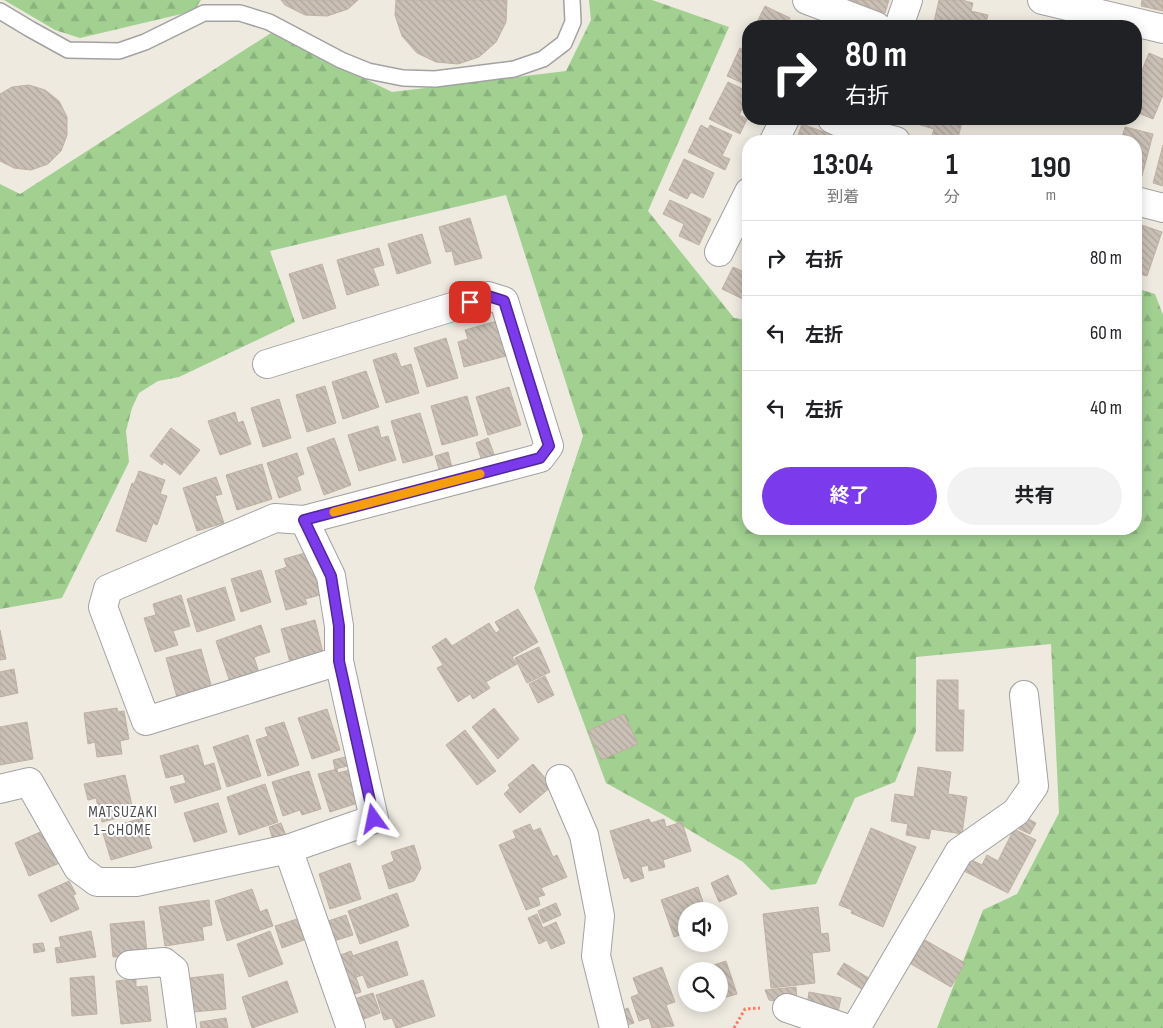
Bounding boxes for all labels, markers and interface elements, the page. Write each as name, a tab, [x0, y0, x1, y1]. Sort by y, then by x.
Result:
text: 80 m	[845, 34, 907, 77]
icon: right	[762, 40, 827, 105]
text: 右折	[845, 83, 889, 110]
text: 13:04	[813, 147, 873, 183]
text: 1	[946, 147, 958, 183]
text: 190	[1031, 150, 1071, 186]
text: m	[1046, 186, 1056, 205]
text: 到着	[827, 188, 859, 207]
text: 分	[944, 188, 960, 207]
icon: right	[762, 244, 790, 272]
text: 80 m	[1090, 247, 1122, 270]
text: 右折	[805, 249, 843, 272]
pin	[449, 281, 491, 323]
icon: arrive	[456, 288, 484, 316]
icon: left	[762, 319, 790, 347]
text: 60 m	[1090, 322, 1122, 345]
text: 左折	[805, 324, 843, 347]
icon: left	[762, 394, 790, 422]
text: 40 m	[1090, 397, 1122, 420]
text: 左折	[805, 399, 843, 422]
button: 終了	[762, 467, 937, 525]
button: 共有	[947, 467, 1122, 525]
position arrow	[347, 792, 399, 844]
district label: MATSUZAKI 1-CHOME	[88, 803, 158, 840]
map controls	[678, 902, 728, 1012]
button: sound	[678, 902, 728, 952]
button: search	[678, 962, 728, 1012]

